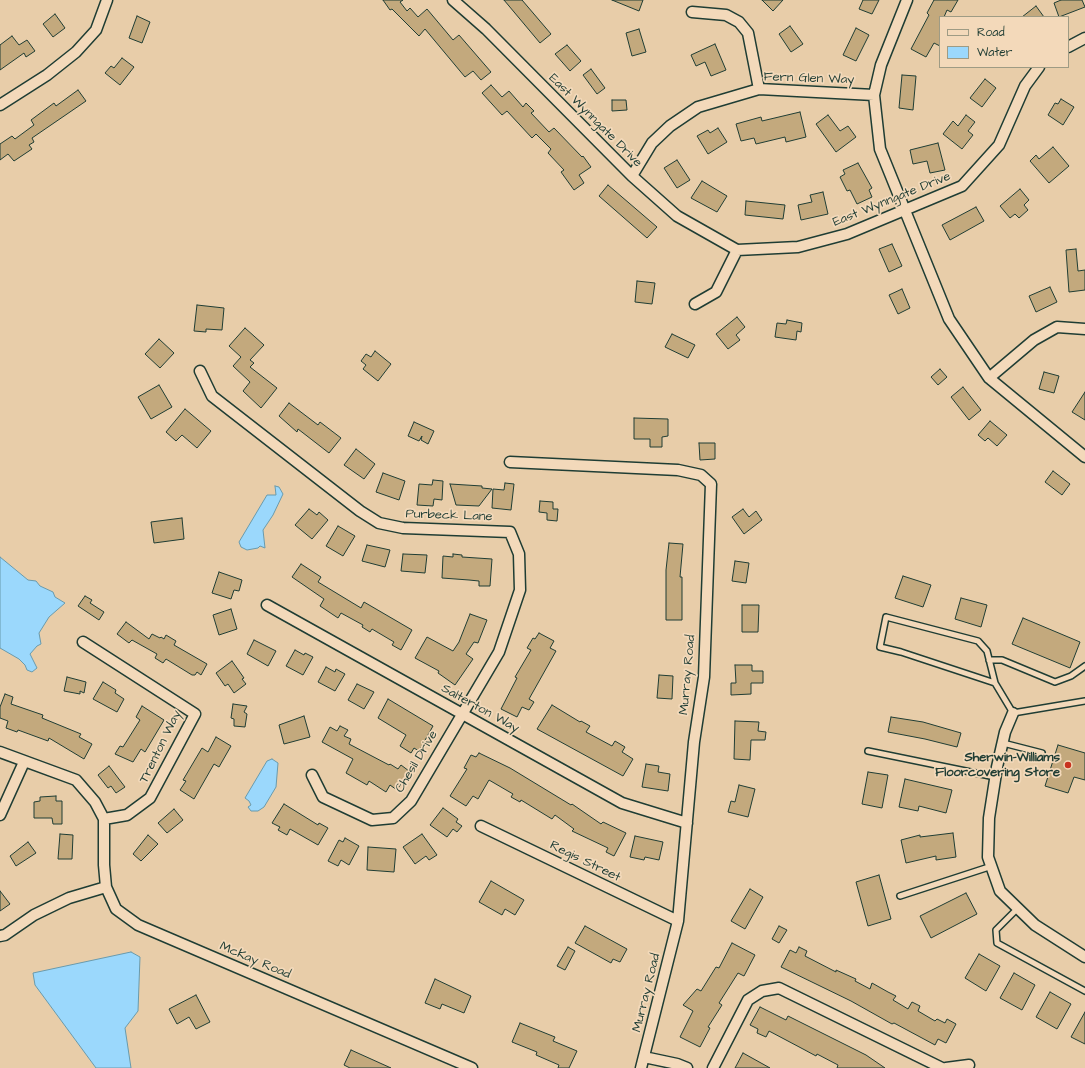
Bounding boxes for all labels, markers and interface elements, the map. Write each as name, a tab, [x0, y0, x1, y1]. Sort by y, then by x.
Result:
legend	[939, 16, 1069, 68]
text: Road	[977, 24, 1005, 41]
text: Water	[977, 44, 1012, 61]
street label: Fern Glen Way	[763, 70, 855, 88]
street label: East Wynngate Drive	[545, 71, 645, 171]
street label: East Wynngate Drive	[831, 169, 953, 231]
street label: Purbeck Lane	[405, 507, 493, 525]
street label: Murray Road	[677, 634, 699, 716]
street label: Salterton Way	[438, 681, 522, 737]
street label: Trenton Way	[137, 708, 185, 786]
street label: Chesil Drive	[392, 728, 442, 796]
place label: Sherwin-Williams Floorcovering Store	[935, 750, 1060, 781]
marker: Sherwin-Williams Floorcovering Store	[1063, 760, 1073, 770]
street label: Regis Street	[547, 838, 623, 886]
street label: McKay Road	[217, 939, 293, 983]
street label: Murray Road	[630, 952, 664, 1034]

